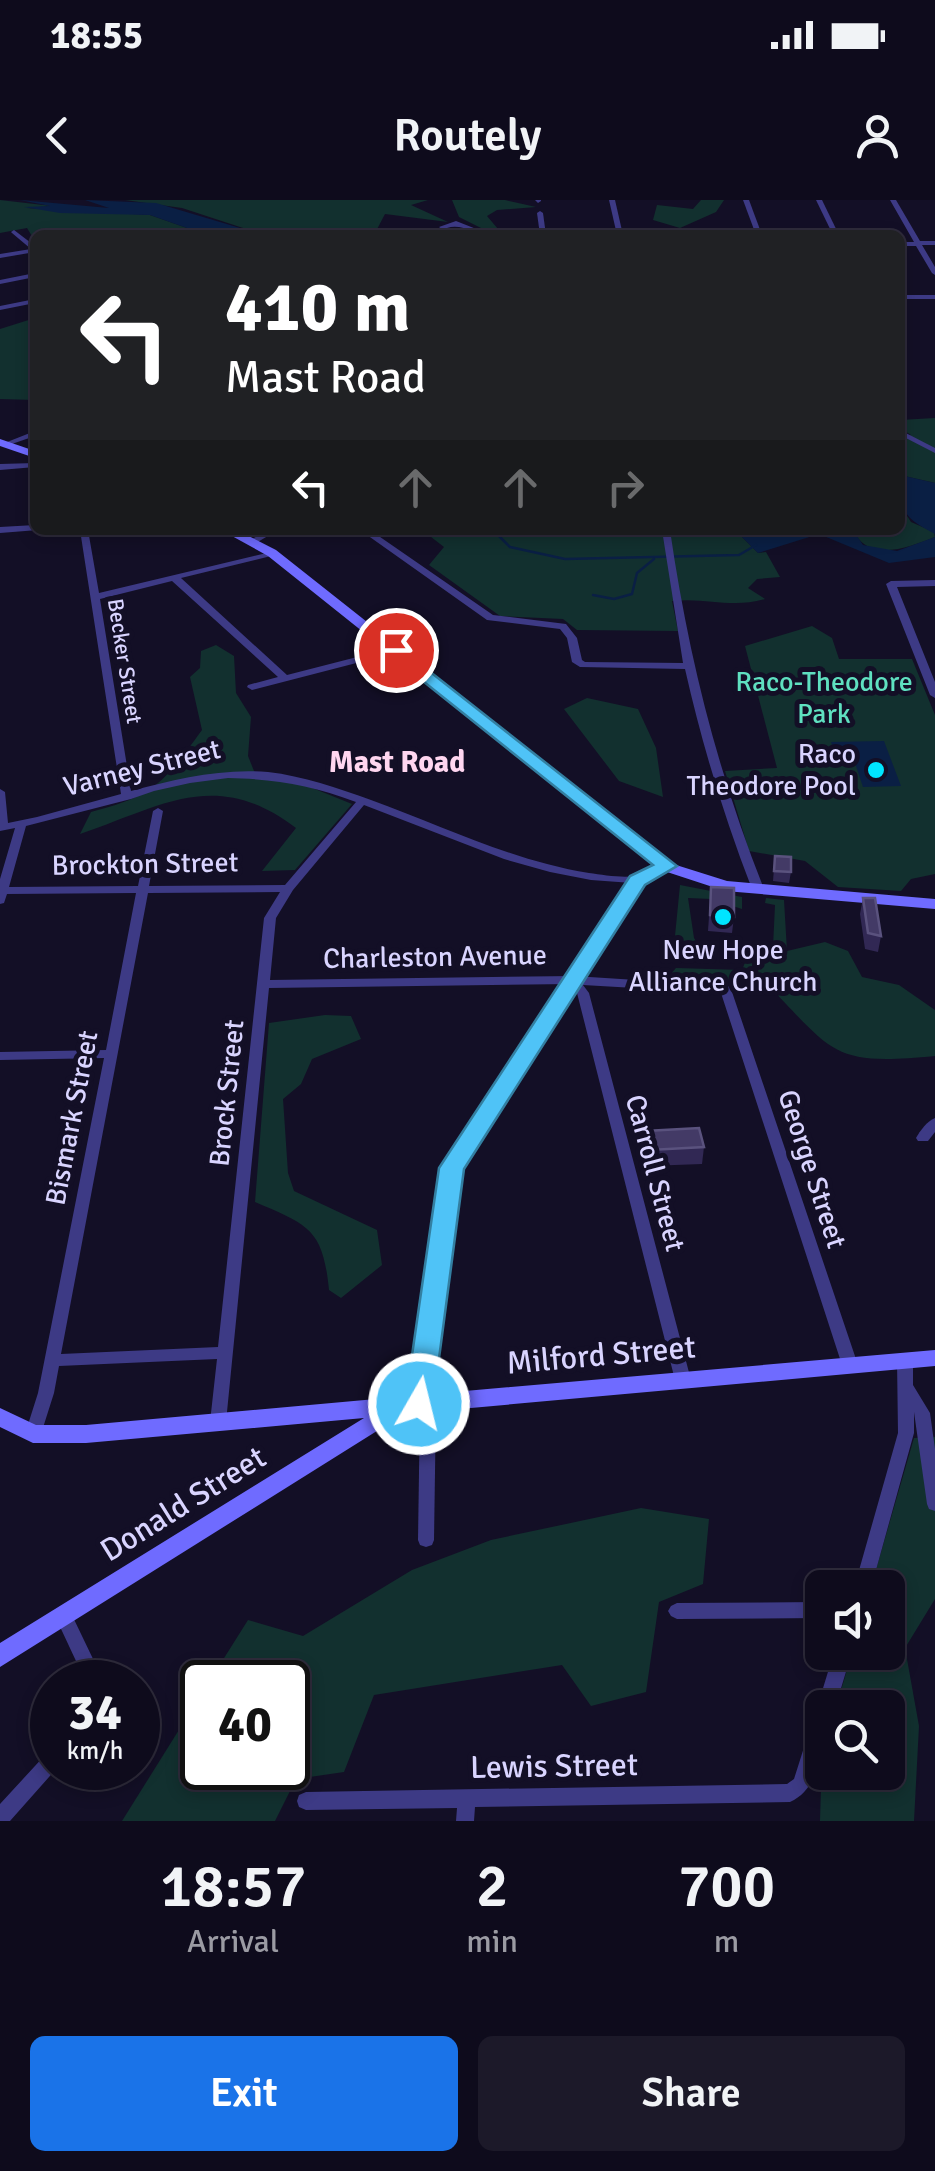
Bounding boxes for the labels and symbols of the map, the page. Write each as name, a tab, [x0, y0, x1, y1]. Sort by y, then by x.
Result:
street label: Becker Street	[102, 596, 148, 726]
pin	[354, 608, 439, 693]
park label: Raco-Theodore Park	[735, 665, 913, 731]
street label: Varney Street	[60, 732, 224, 804]
place label: Raco Theodore Pool	[687, 737, 856, 803]
district label: Mast Road	[329, 744, 465, 781]
marker: Raco Theodore Pool	[865, 759, 887, 781]
street label: Brockton Street	[51, 845, 239, 883]
marker: New Hope Alliance Church	[712, 906, 734, 928]
place label: New Hope Alliance Church	[629, 933, 817, 999]
street label: Charleston Avenue	[323, 938, 547, 976]
street label: Brock Street	[202, 1018, 252, 1168]
street label: Bismark Street	[38, 1028, 106, 1208]
street label: George Street	[770, 1086, 854, 1253]
street label: Carroll Street	[618, 1091, 692, 1255]
street label: Milford Street	[505, 1327, 697, 1383]
position arrow	[367, 1352, 471, 1456]
street label: Donald Street	[93, 1438, 273, 1570]
speed limit sign: 40	[180, 1660, 310, 1790]
street label: Lewis Street	[470, 1745, 638, 1787]

